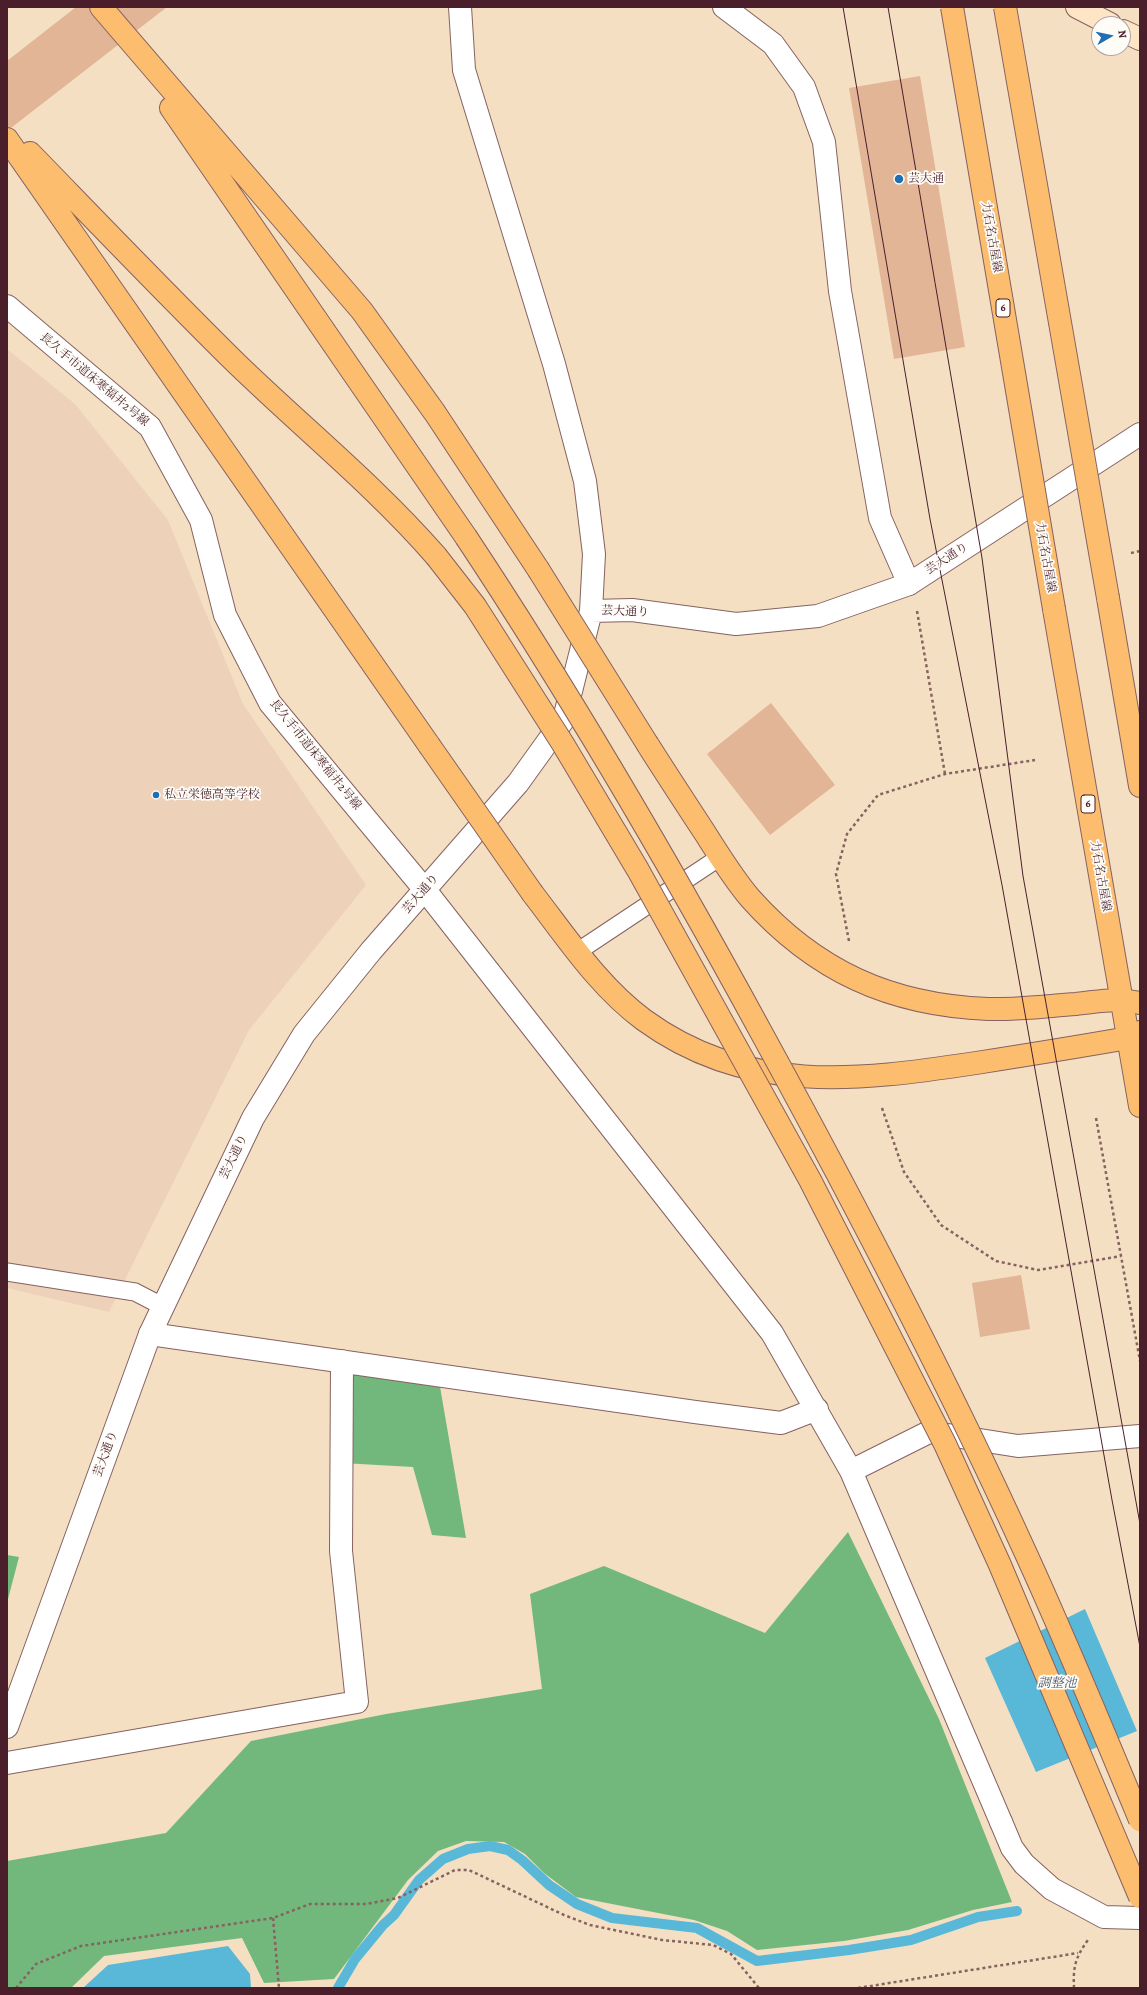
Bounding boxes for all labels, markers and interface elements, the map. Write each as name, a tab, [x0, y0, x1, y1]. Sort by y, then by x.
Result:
north arrow	[1091, 16, 1131, 56]
text: N	[1114, 29, 1130, 39]
place label: 芸大通	[908, 172, 944, 186]
marker: 芸大通	[893, 173, 905, 185]
street label: 力石名古屋線	[978, 200, 1004, 274]
road number: 6	[996, 299, 1010, 317]
street label: 長久手市道床寒福井2号線	[37, 330, 151, 430]
street label: 力石名古屋線	[1032, 520, 1058, 594]
street label: 芸大通り	[923, 540, 971, 578]
street label: 芸大通り	[601, 604, 649, 620]
street label: 長久手市道床寒福井2号線	[266, 697, 364, 813]
place label: 私立栄徳高等学校	[164, 788, 260, 802]
marker: 私立栄徳高等学校	[151, 790, 161, 800]
road number: 6	[1081, 795, 1095, 813]
street label: 力石名古屋線	[1087, 839, 1113, 913]
street label: 芸大通り	[400, 871, 442, 917]
street label: 芸大通り	[217, 1132, 251, 1182]
street label: 芸大通り	[91, 1429, 121, 1479]
water label: 調整池	[1038, 1676, 1076, 1692]

